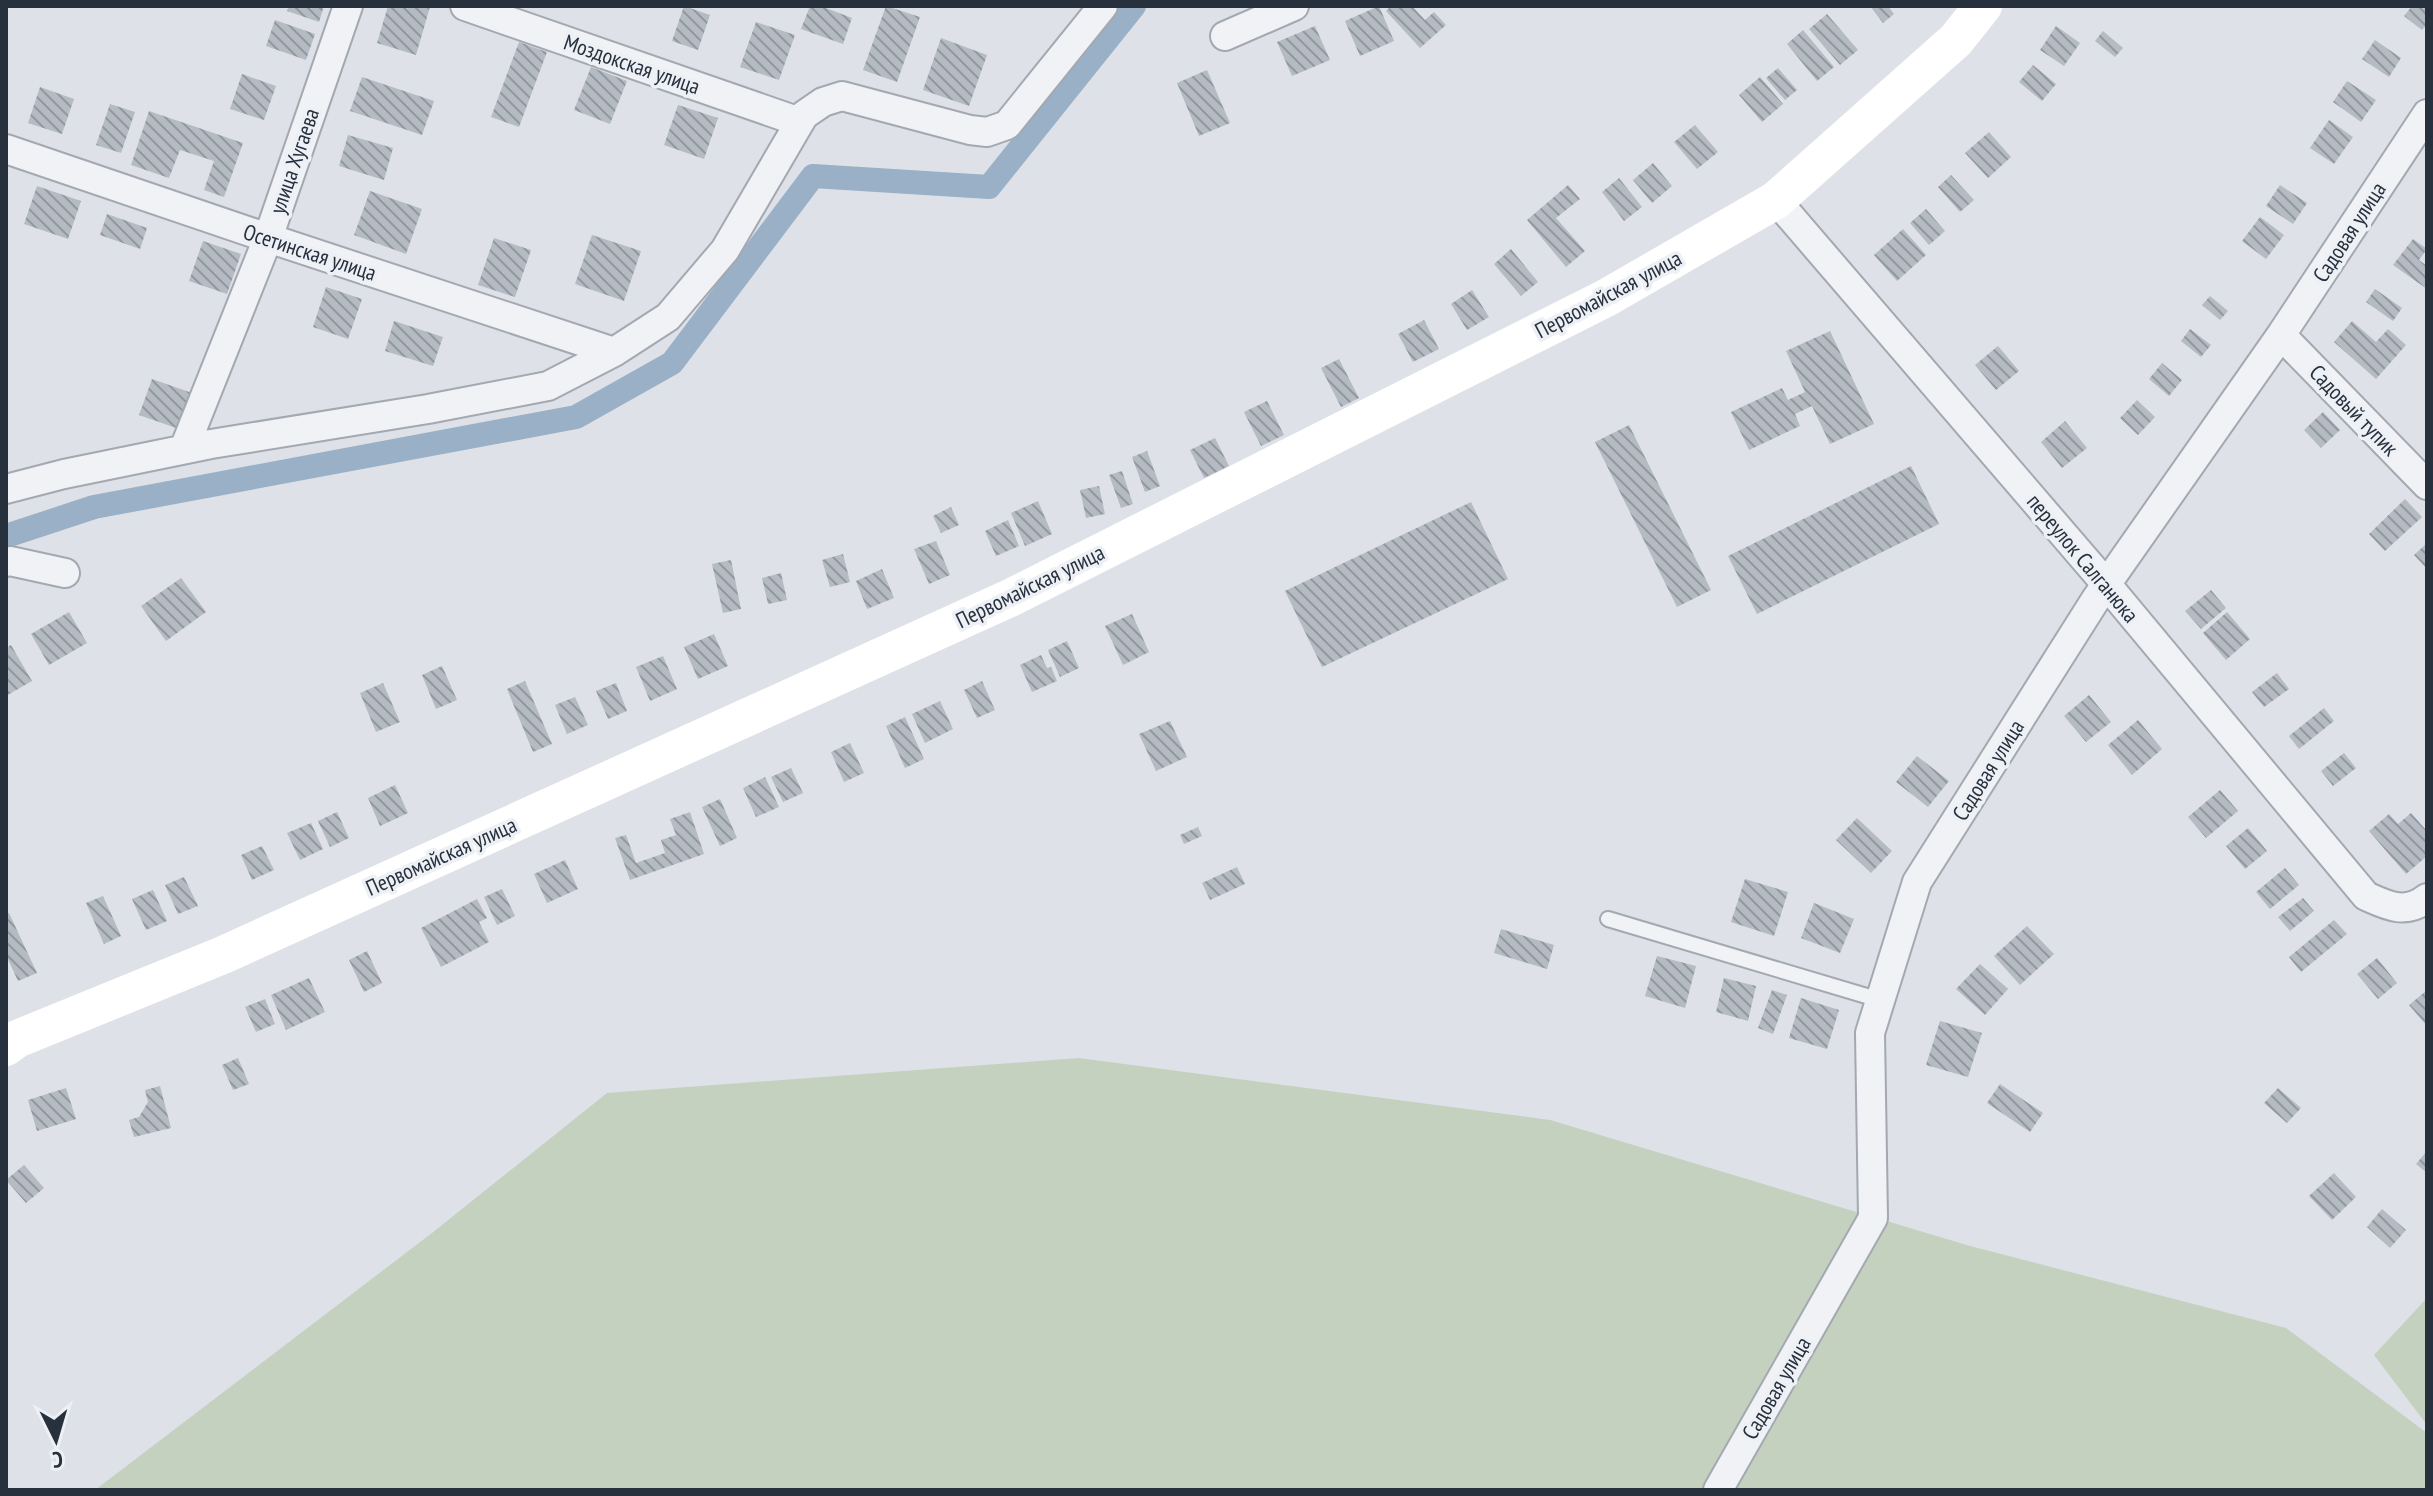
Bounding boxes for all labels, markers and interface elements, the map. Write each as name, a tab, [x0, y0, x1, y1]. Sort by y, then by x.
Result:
street label: Моздокская улица	[560, 28, 704, 100]
street label: улица Хугаева	[263, 104, 325, 218]
street label: Садовая улица	[2306, 177, 2392, 287]
street label: Осетинская улица	[240, 217, 380, 287]
street label: Первомайская улица	[1530, 244, 1686, 344]
street label: Садовый тупик	[2304, 359, 2405, 462]
street label: переулок Салганюка	[2021, 488, 2145, 628]
street label: Первомайская улица	[951, 538, 1109, 634]
street label: Садовая улица	[1946, 714, 2030, 826]
street label: Первомайская улица	[361, 810, 521, 902]
street label: Садовая улица	[1735, 1332, 1817, 1444]
north arrow	[16, 1400, 96, 1480]
text: С	[52, 1446, 64, 1474]

